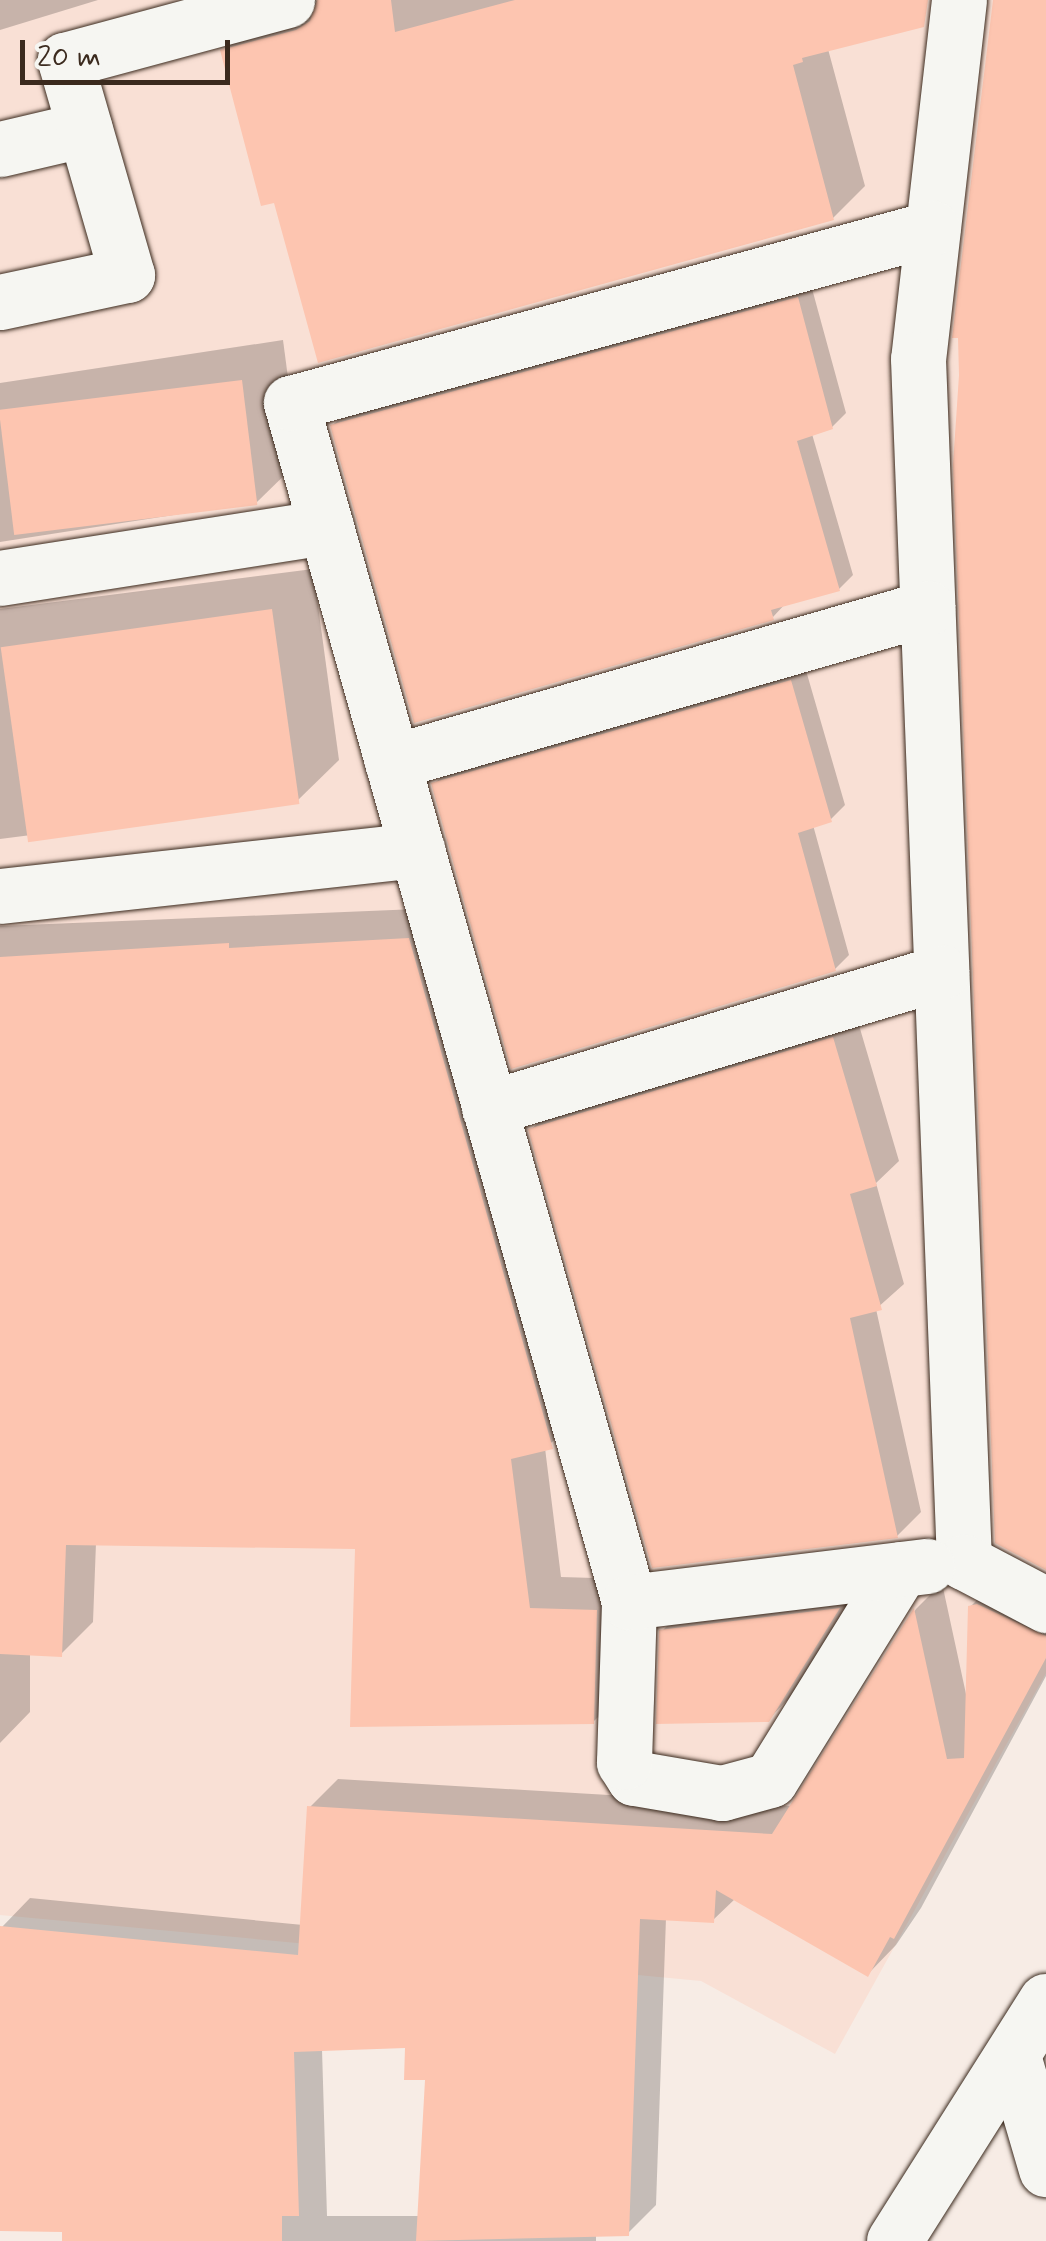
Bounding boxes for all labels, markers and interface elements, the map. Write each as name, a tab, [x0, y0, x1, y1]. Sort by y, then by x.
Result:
scale bar	[25, 20, 235, 82]
text: 20 m	[37, 38, 101, 77]

